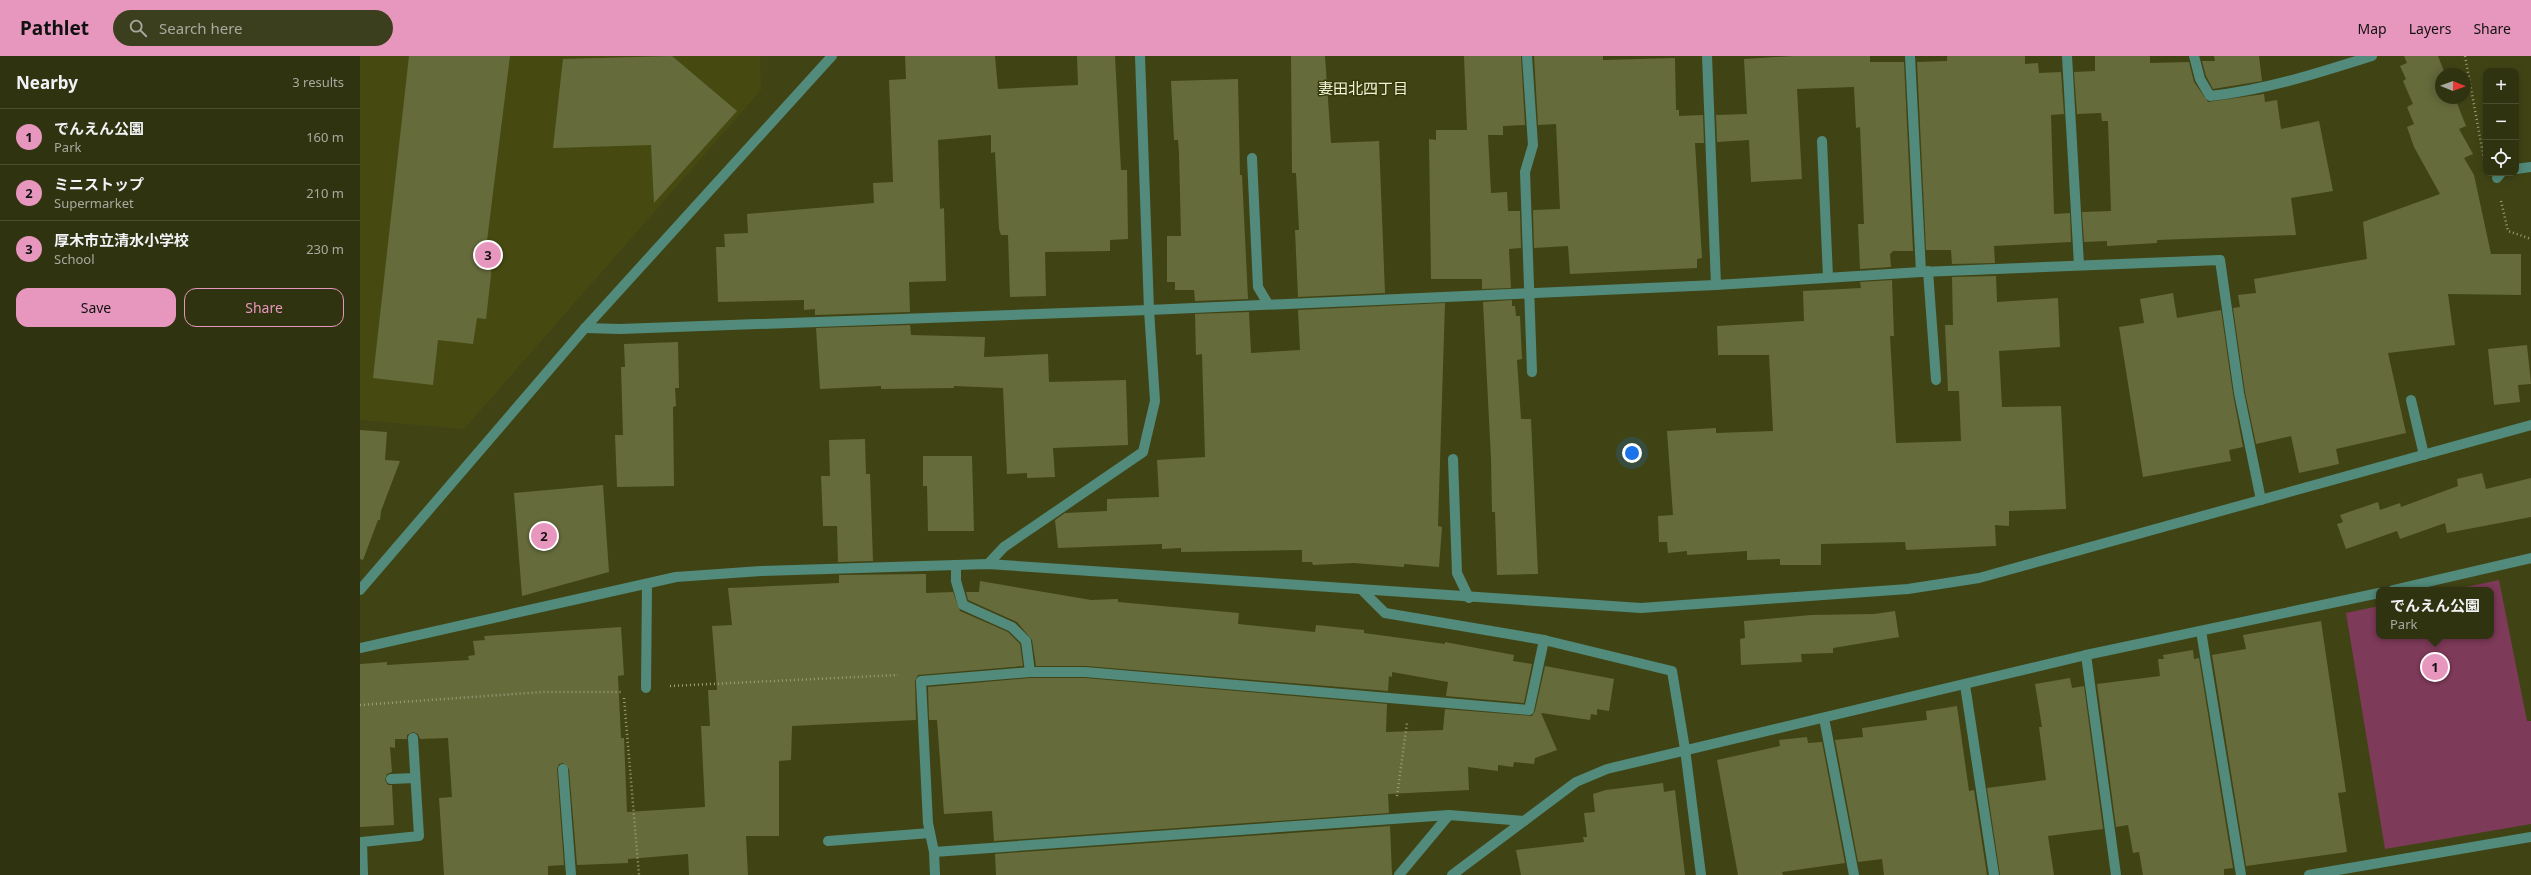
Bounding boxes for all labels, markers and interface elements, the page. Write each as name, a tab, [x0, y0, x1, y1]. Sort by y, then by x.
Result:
search box	[113, 10, 393, 46]
text: Pathlet	[20, 15, 89, 41]
icon: search	[127, 17, 149, 39]
text: Search here	[159, 18, 243, 38]
text: Map	[2358, 19, 2387, 38]
text: Layers	[2409, 19, 2451, 38]
text: Share	[2473, 19, 2511, 38]
north arrow	[2435, 68, 2471, 104]
map controls	[2483, 68, 2519, 176]
button: +	[2483, 68, 2519, 104]
text: Nearby	[16, 71, 78, 94]
text: 3 results	[292, 73, 344, 91]
district label: 妻田北四丁目	[1318, 78, 1408, 98]
button: −	[2483, 104, 2519, 140]
text: でんえん公園	[54, 118, 144, 138]
text: 1	[25, 128, 33, 146]
text: 160 m	[306, 128, 344, 146]
text: Park	[54, 138, 81, 156]
button: locate	[2483, 140, 2519, 176]
text: ミニストップ	[54, 174, 144, 194]
text: 2	[25, 184, 33, 202]
text: 210 m	[306, 184, 344, 202]
text: Supermarket	[54, 194, 134, 212]
text: 厚木市立清水小学校	[54, 230, 189, 250]
text: 3	[25, 240, 33, 258]
text: 230 m	[306, 240, 344, 258]
pin: 3	[475, 240, 501, 270]
text: School	[54, 250, 95, 268]
button: Save	[16, 288, 176, 327]
button: Share	[184, 288, 344, 327]
your location	[1622, 443, 1642, 463]
pin: 2	[531, 521, 557, 551]
popup	[2376, 587, 2494, 639]
text: でんえん公園	[2390, 595, 2480, 615]
text: Park	[2390, 615, 2417, 633]
pin: 1	[2422, 652, 2448, 682]

